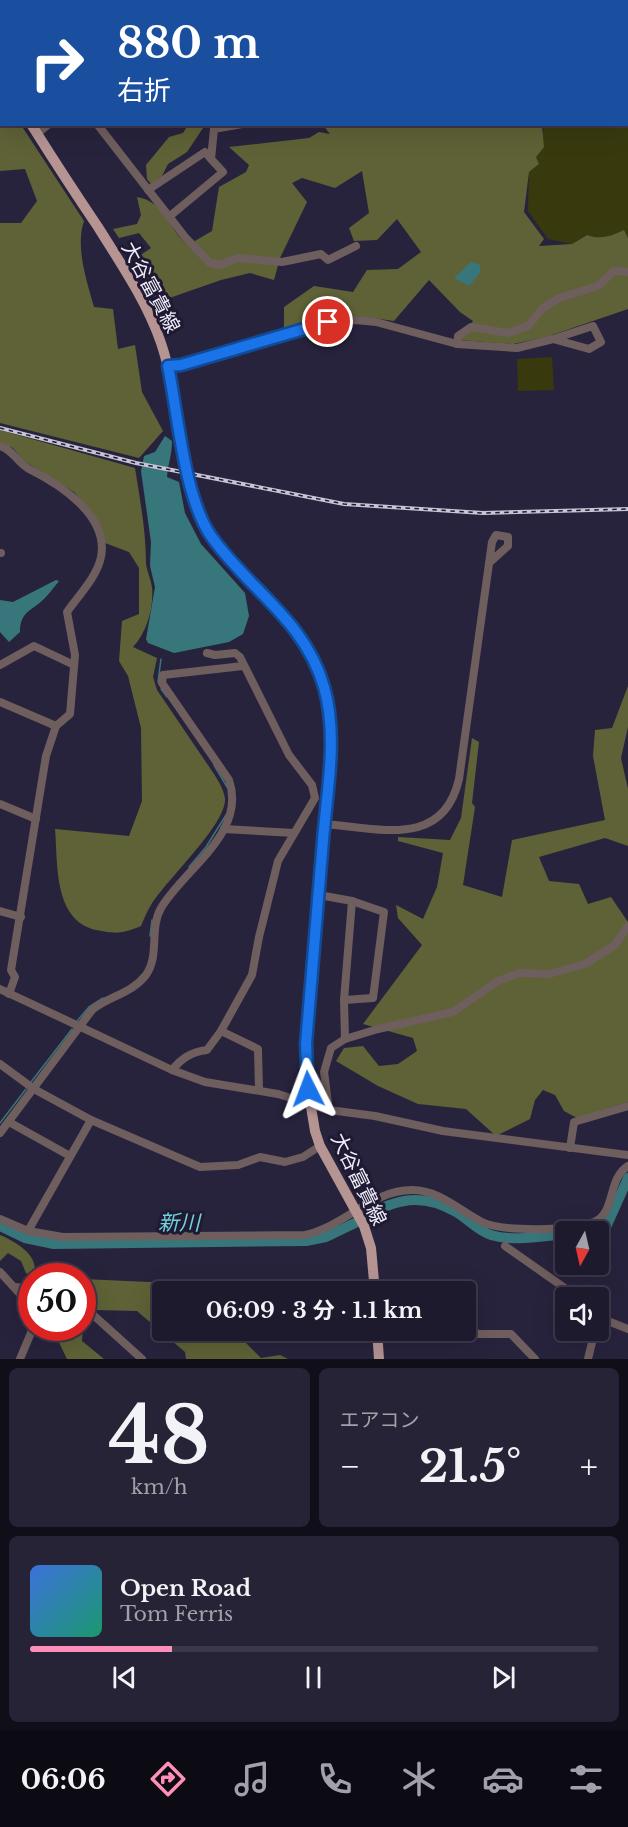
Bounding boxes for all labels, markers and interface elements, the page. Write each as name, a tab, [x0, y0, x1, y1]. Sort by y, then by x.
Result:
text: 880 m	[117, 17, 260, 69]
icon: right	[18, 24, 96, 102]
text: 右折	[117, 74, 171, 107]
street label: 大谷富貴線	[117, 237, 185, 337]
pin	[302, 296, 353, 347]
icon: arrive	[311, 305, 344, 338]
position arrow	[276, 1057, 340, 1121]
street label: 大谷富貴線	[326, 1129, 392, 1229]
water label: 新川	[158, 1210, 202, 1236]
north arrow	[555, 1221, 609, 1275]
map controls	[555, 1221, 609, 1341]
speed limit sign: 50	[18, 1263, 96, 1341]
button: sound	[555, 1287, 609, 1341]
text: 06:09 · 3 分 · 1.1 km	[206, 1297, 422, 1324]
text: 48	[109, 1387, 210, 1484]
text: エアコン	[340, 1408, 420, 1432]
text: 21.5°	[419, 1438, 521, 1494]
text: −	[340, 1446, 360, 1487]
text: +	[580, 1446, 598, 1487]
text: km/h	[131, 1475, 188, 1499]
text: Open Road	[120, 1575, 251, 1602]
text: Tom Ferris	[120, 1602, 233, 1626]
icon: previous	[108, 1661, 141, 1694]
icon: pause	[297, 1661, 330, 1694]
icon: next	[487, 1661, 520, 1694]
icon: directions	[147, 1758, 189, 1800]
icon: music	[231, 1758, 273, 1800]
icon: phone	[314, 1758, 356, 1800]
icon: climate	[398, 1758, 440, 1800]
icon: car	[482, 1758, 524, 1800]
icon: filters	[565, 1758, 607, 1800]
text: 06:06	[21, 1763, 106, 1796]

